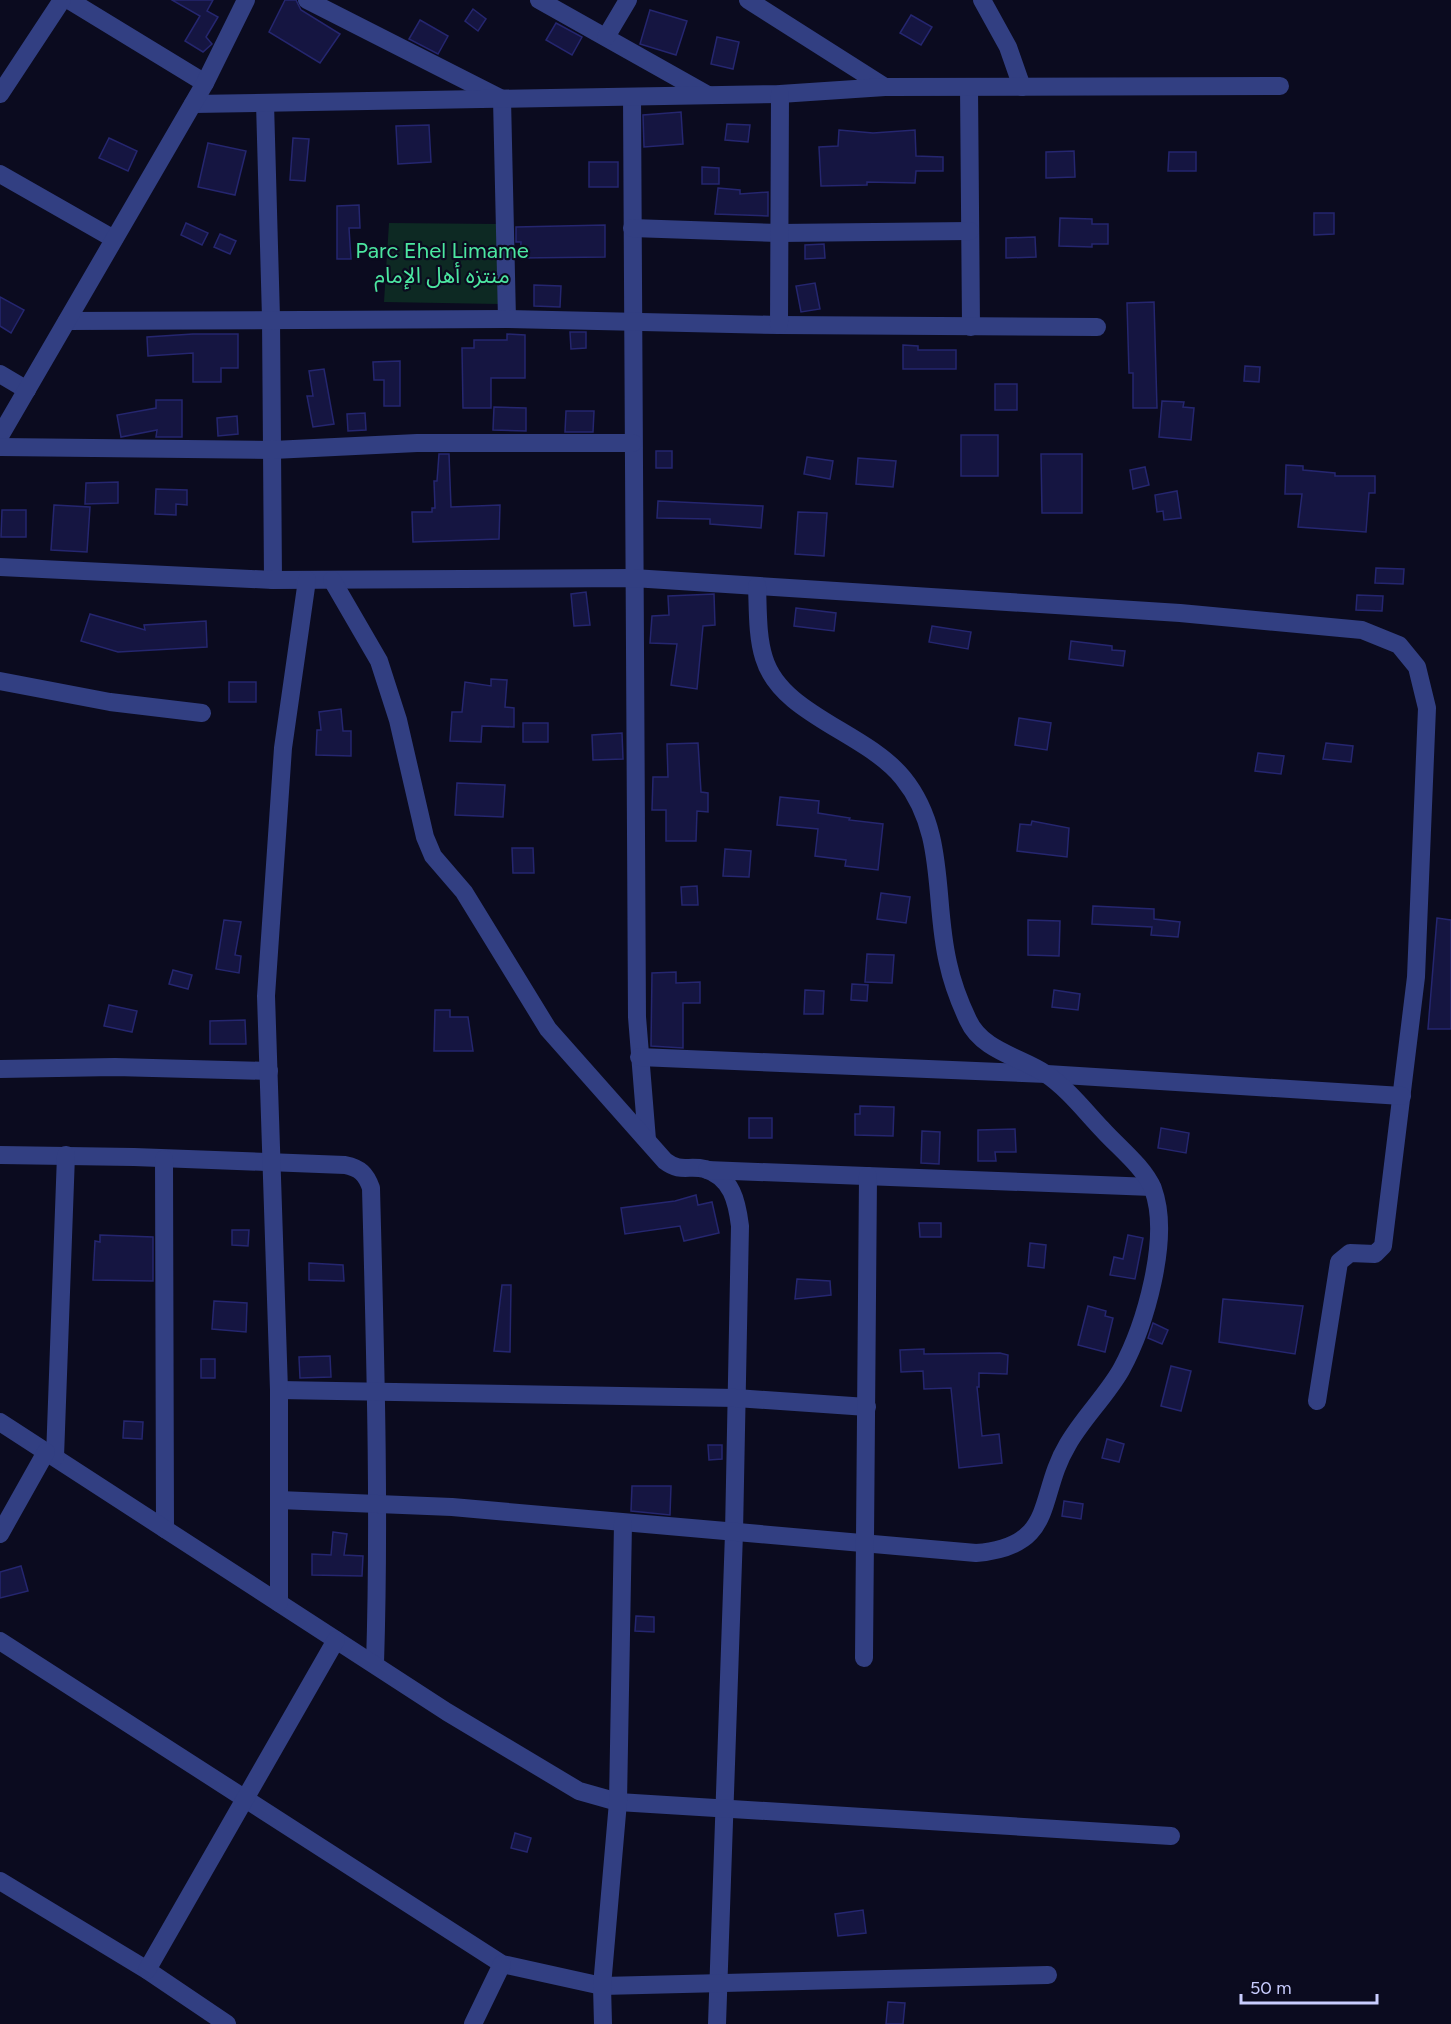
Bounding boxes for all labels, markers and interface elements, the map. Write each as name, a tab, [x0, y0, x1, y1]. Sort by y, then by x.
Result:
park label: Parc Ehel Limame منتزه أهل الإمام	[355, 237, 529, 292]
scale bar	[1241, 1967, 1378, 2005]
text: 50 m	[1250, 1977, 1292, 1999]

